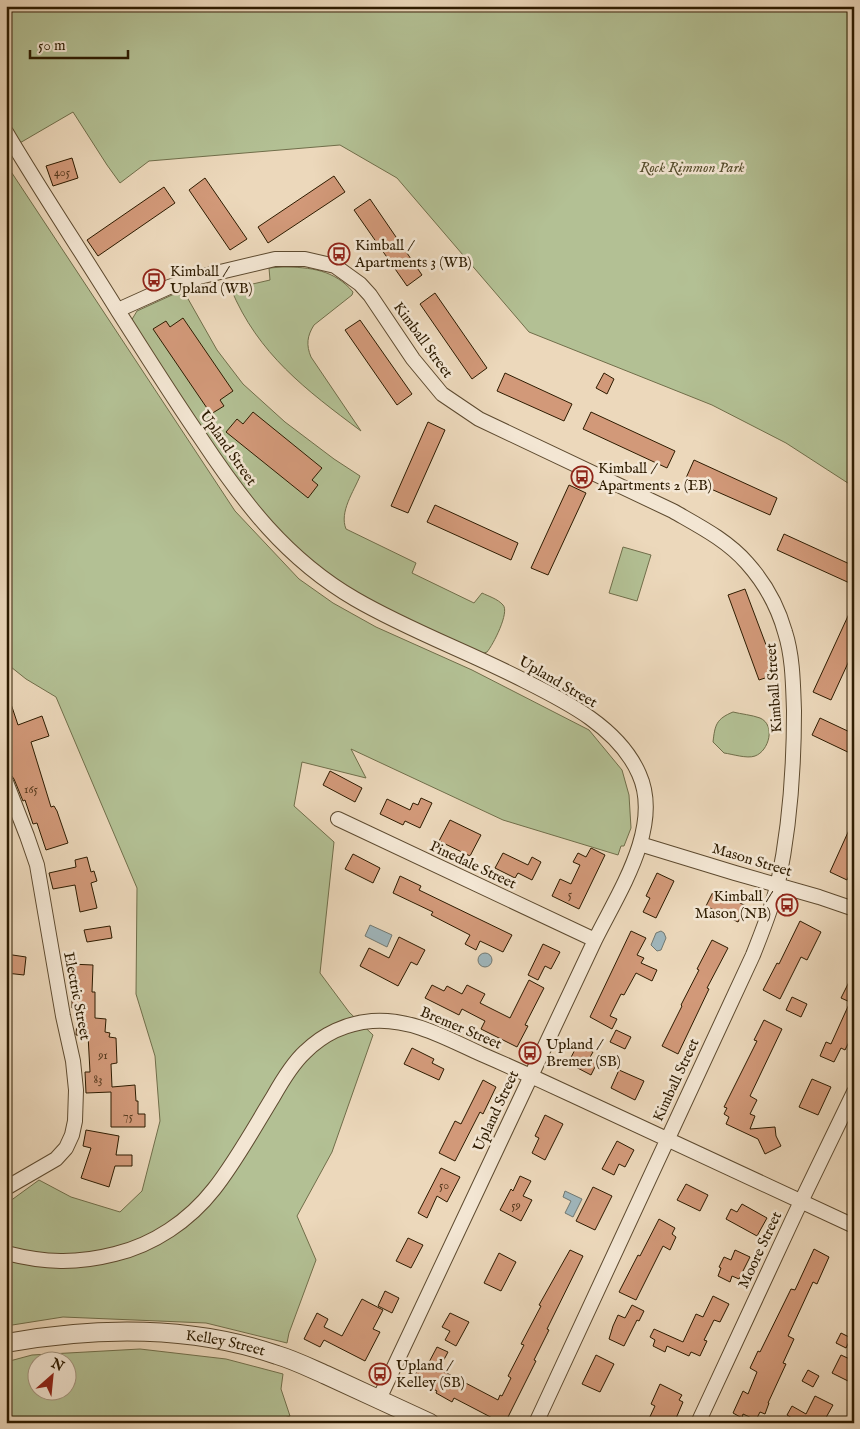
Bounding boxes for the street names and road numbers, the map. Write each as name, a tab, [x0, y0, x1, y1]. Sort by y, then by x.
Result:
street label: Kimball Street	[389, 298, 457, 382]
street label: Upland Street	[195, 407, 261, 489]
street label: Kimball Street	[761, 643, 787, 733]
street label: Upland Street	[515, 652, 601, 712]
street label: Pinedale Street	[427, 837, 519, 893]
street label: Mason Street	[710, 839, 794, 881]
street label: Electric Street	[59, 950, 95, 1042]
street label: Bremer Street	[417, 1002, 505, 1054]
street label: Kimball Street	[648, 1035, 704, 1125]
street label: Upland Street	[469, 1067, 523, 1155]
street label: Moore Street	[734, 1208, 786, 1292]
street label: Kelley Street	[185, 1325, 268, 1360]

